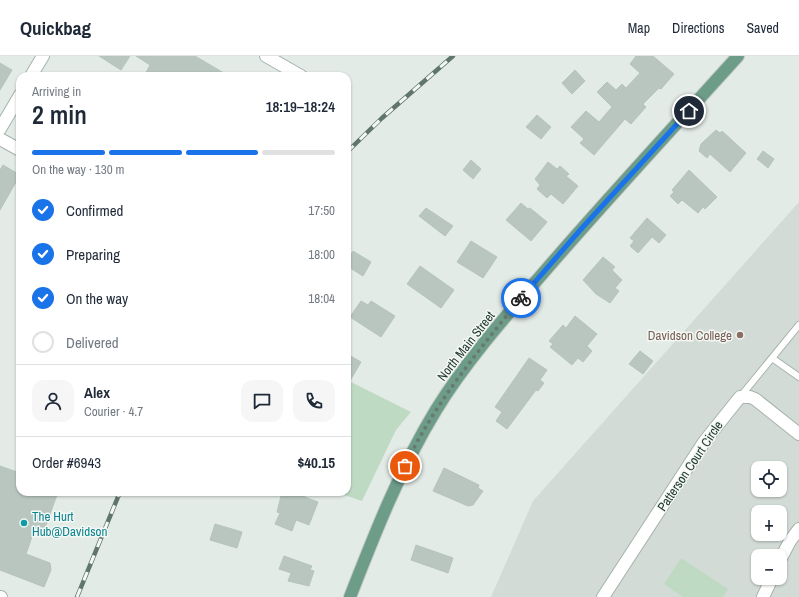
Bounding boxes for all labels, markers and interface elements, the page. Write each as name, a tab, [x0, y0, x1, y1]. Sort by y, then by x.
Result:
text: Quickbag	[20, 15, 91, 41]
text: Map	[628, 19, 650, 37]
text: Directions	[672, 19, 724, 37]
text: Saved	[746, 19, 779, 37]
text: Arriving in	[32, 83, 81, 100]
pin	[672, 94, 706, 128]
text: 18:19–18:24	[266, 96, 335, 117]
text: 2 min	[32, 97, 87, 132]
icon: home	[678, 100, 700, 122]
text: On the way · 130 m	[32, 161, 124, 178]
icon: check	[32, 199, 54, 221]
text: Confirmed	[66, 200, 123, 221]
text: 17:50	[308, 202, 335, 219]
icon: check	[32, 243, 54, 265]
text: Preparing	[66, 244, 120, 265]
text: 18:00	[308, 246, 335, 263]
courier	[501, 278, 541, 318]
icon: check	[32, 287, 54, 309]
icon: bike	[510, 287, 532, 309]
text: On the way	[66, 288, 128, 309]
text: 18:04	[308, 290, 335, 307]
street label: North Main Street	[433, 308, 499, 384]
place label: Davidson College	[648, 327, 732, 344]
marker: Davidson College	[735, 330, 745, 340]
text: Delivered	[66, 332, 119, 353]
button: person	[32, 380, 74, 422]
button: chat	[241, 380, 283, 422]
button: phone	[293, 380, 335, 422]
text: Alex	[84, 382, 110, 403]
text: Courier · 4.7	[84, 403, 143, 420]
street label: Patterson Court Circle	[653, 417, 727, 514]
pin	[388, 449, 422, 483]
text: Order #6943	[32, 452, 101, 473]
text: $40.15	[297, 452, 335, 473]
icon: bag	[394, 455, 416, 477]
map controls	[751, 461, 787, 585]
button: locate	[751, 461, 787, 497]
button: +	[751, 505, 787, 541]
place label: The Hurt Hub@Davidson	[32, 508, 107, 540]
marker: The Hurt Hub@Davidson	[19, 518, 29, 528]
button: −	[751, 549, 787, 585]

